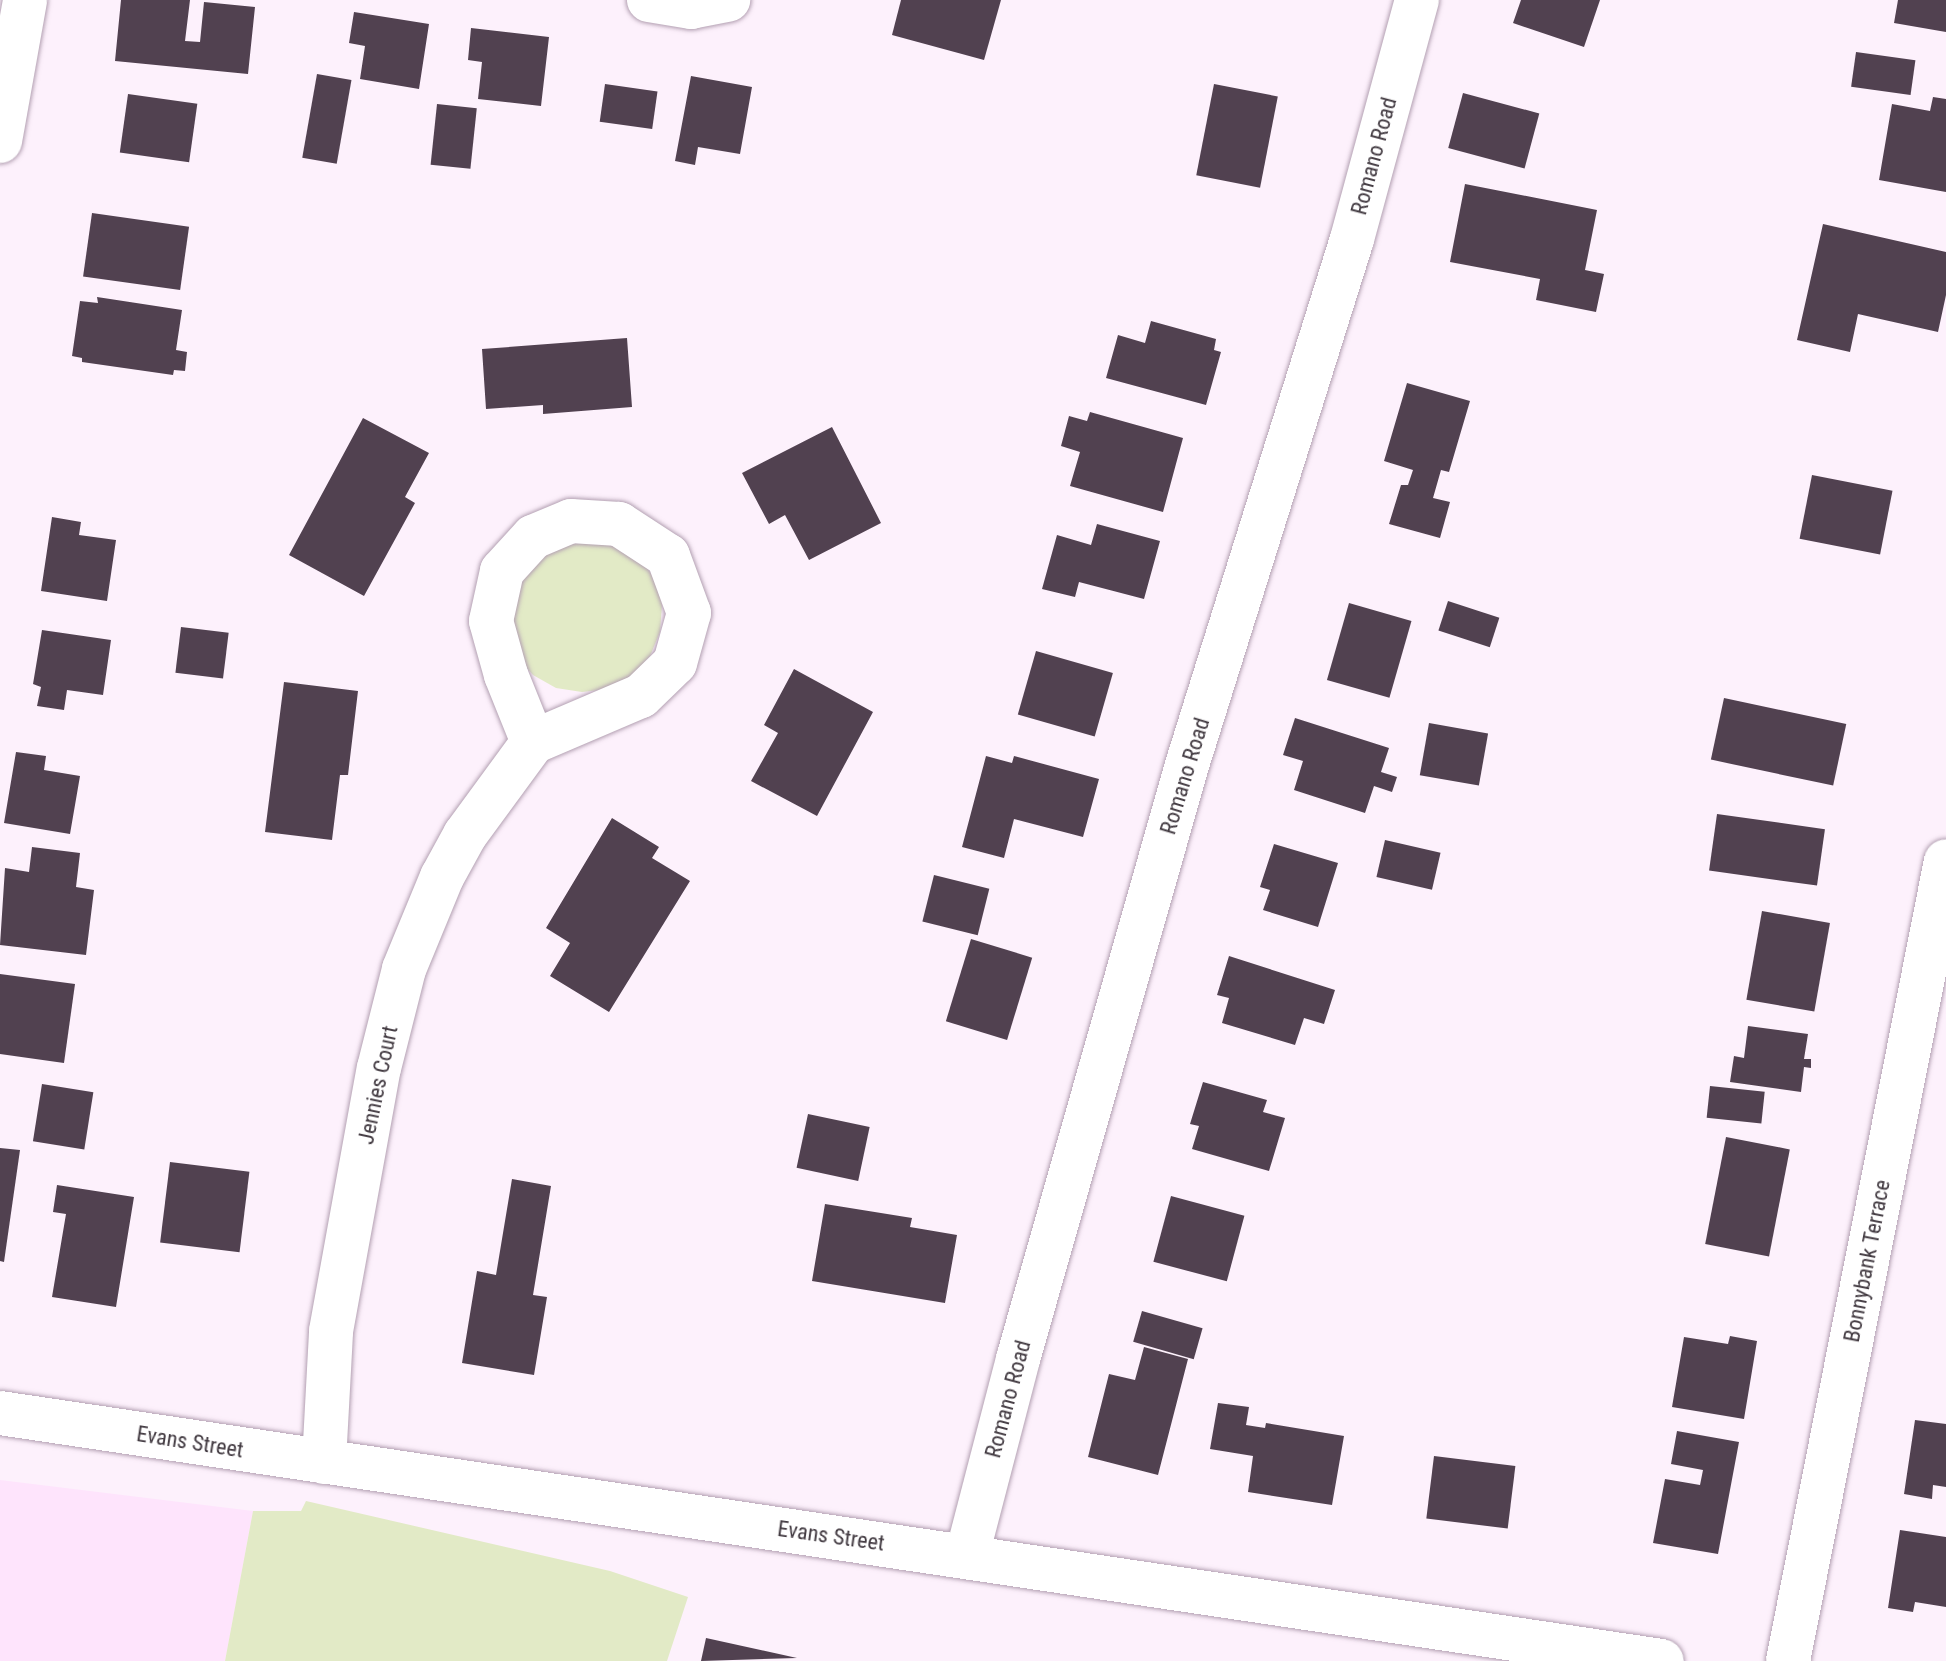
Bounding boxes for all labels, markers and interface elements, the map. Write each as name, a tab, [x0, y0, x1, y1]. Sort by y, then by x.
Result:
street label: Romano Road	[1346, 94, 1402, 218]
street label: Romano Road	[1155, 714, 1215, 838]
street label: Jennies Court	[353, 1023, 403, 1147]
street label: Bonnybank Terrace	[1838, 1177, 1896, 1345]
street label: Romano Road	[980, 1337, 1036, 1461]
street label: Evans Street	[135, 1421, 245, 1463]
street label: Evans Street	[776, 1515, 886, 1557]

